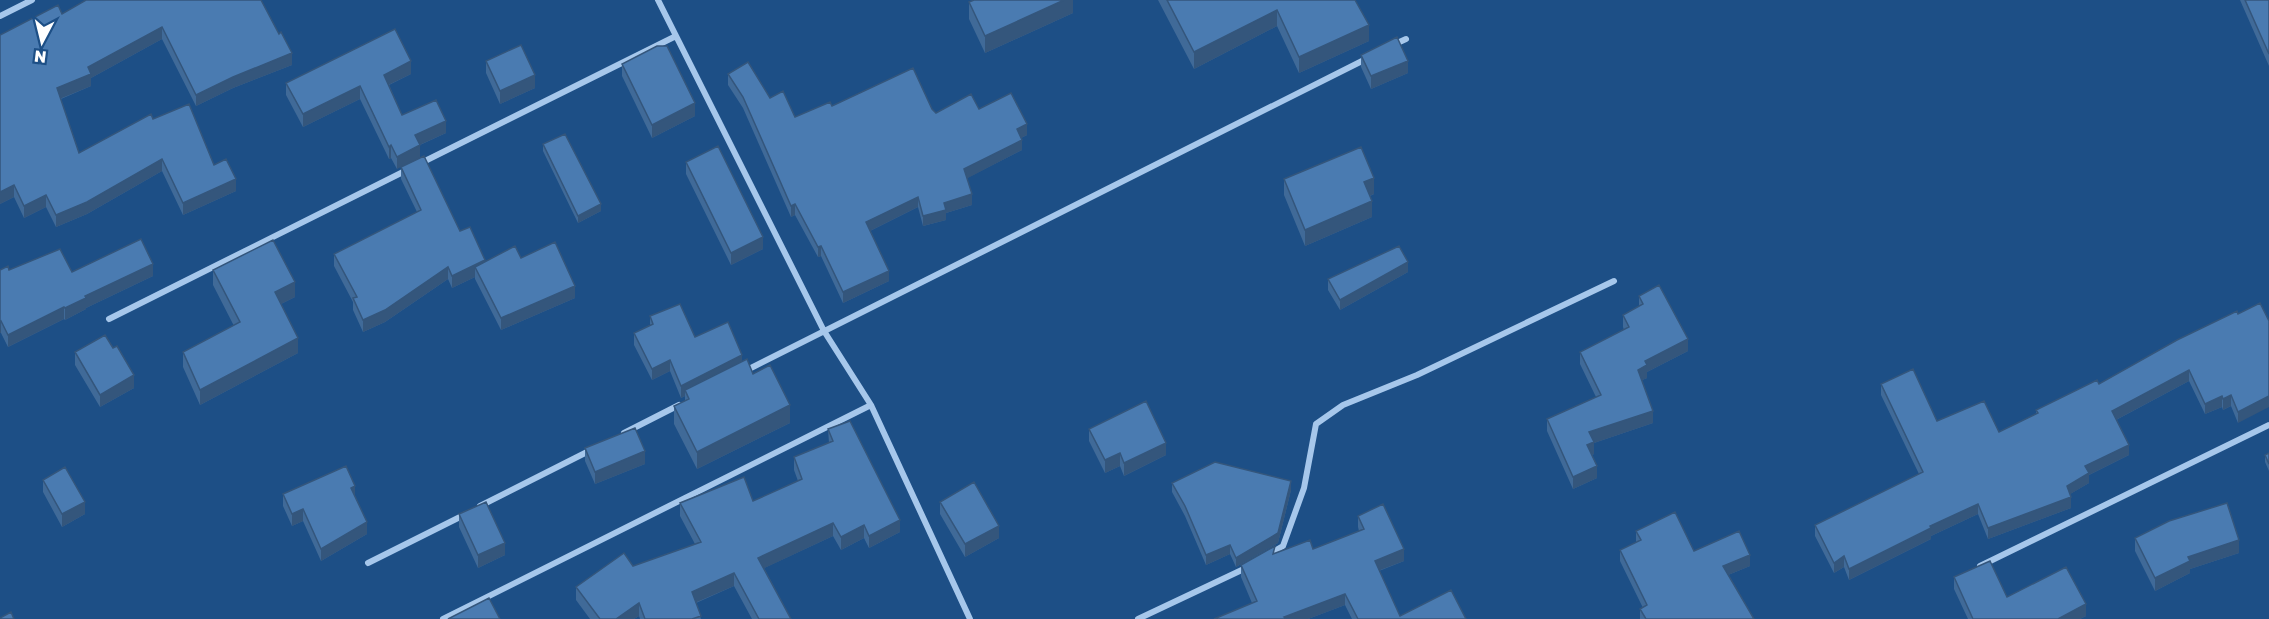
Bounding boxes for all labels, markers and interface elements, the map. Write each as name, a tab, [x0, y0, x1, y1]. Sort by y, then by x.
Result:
north arrow	[12, 12, 72, 72]
text: N	[33, 46, 47, 68]

